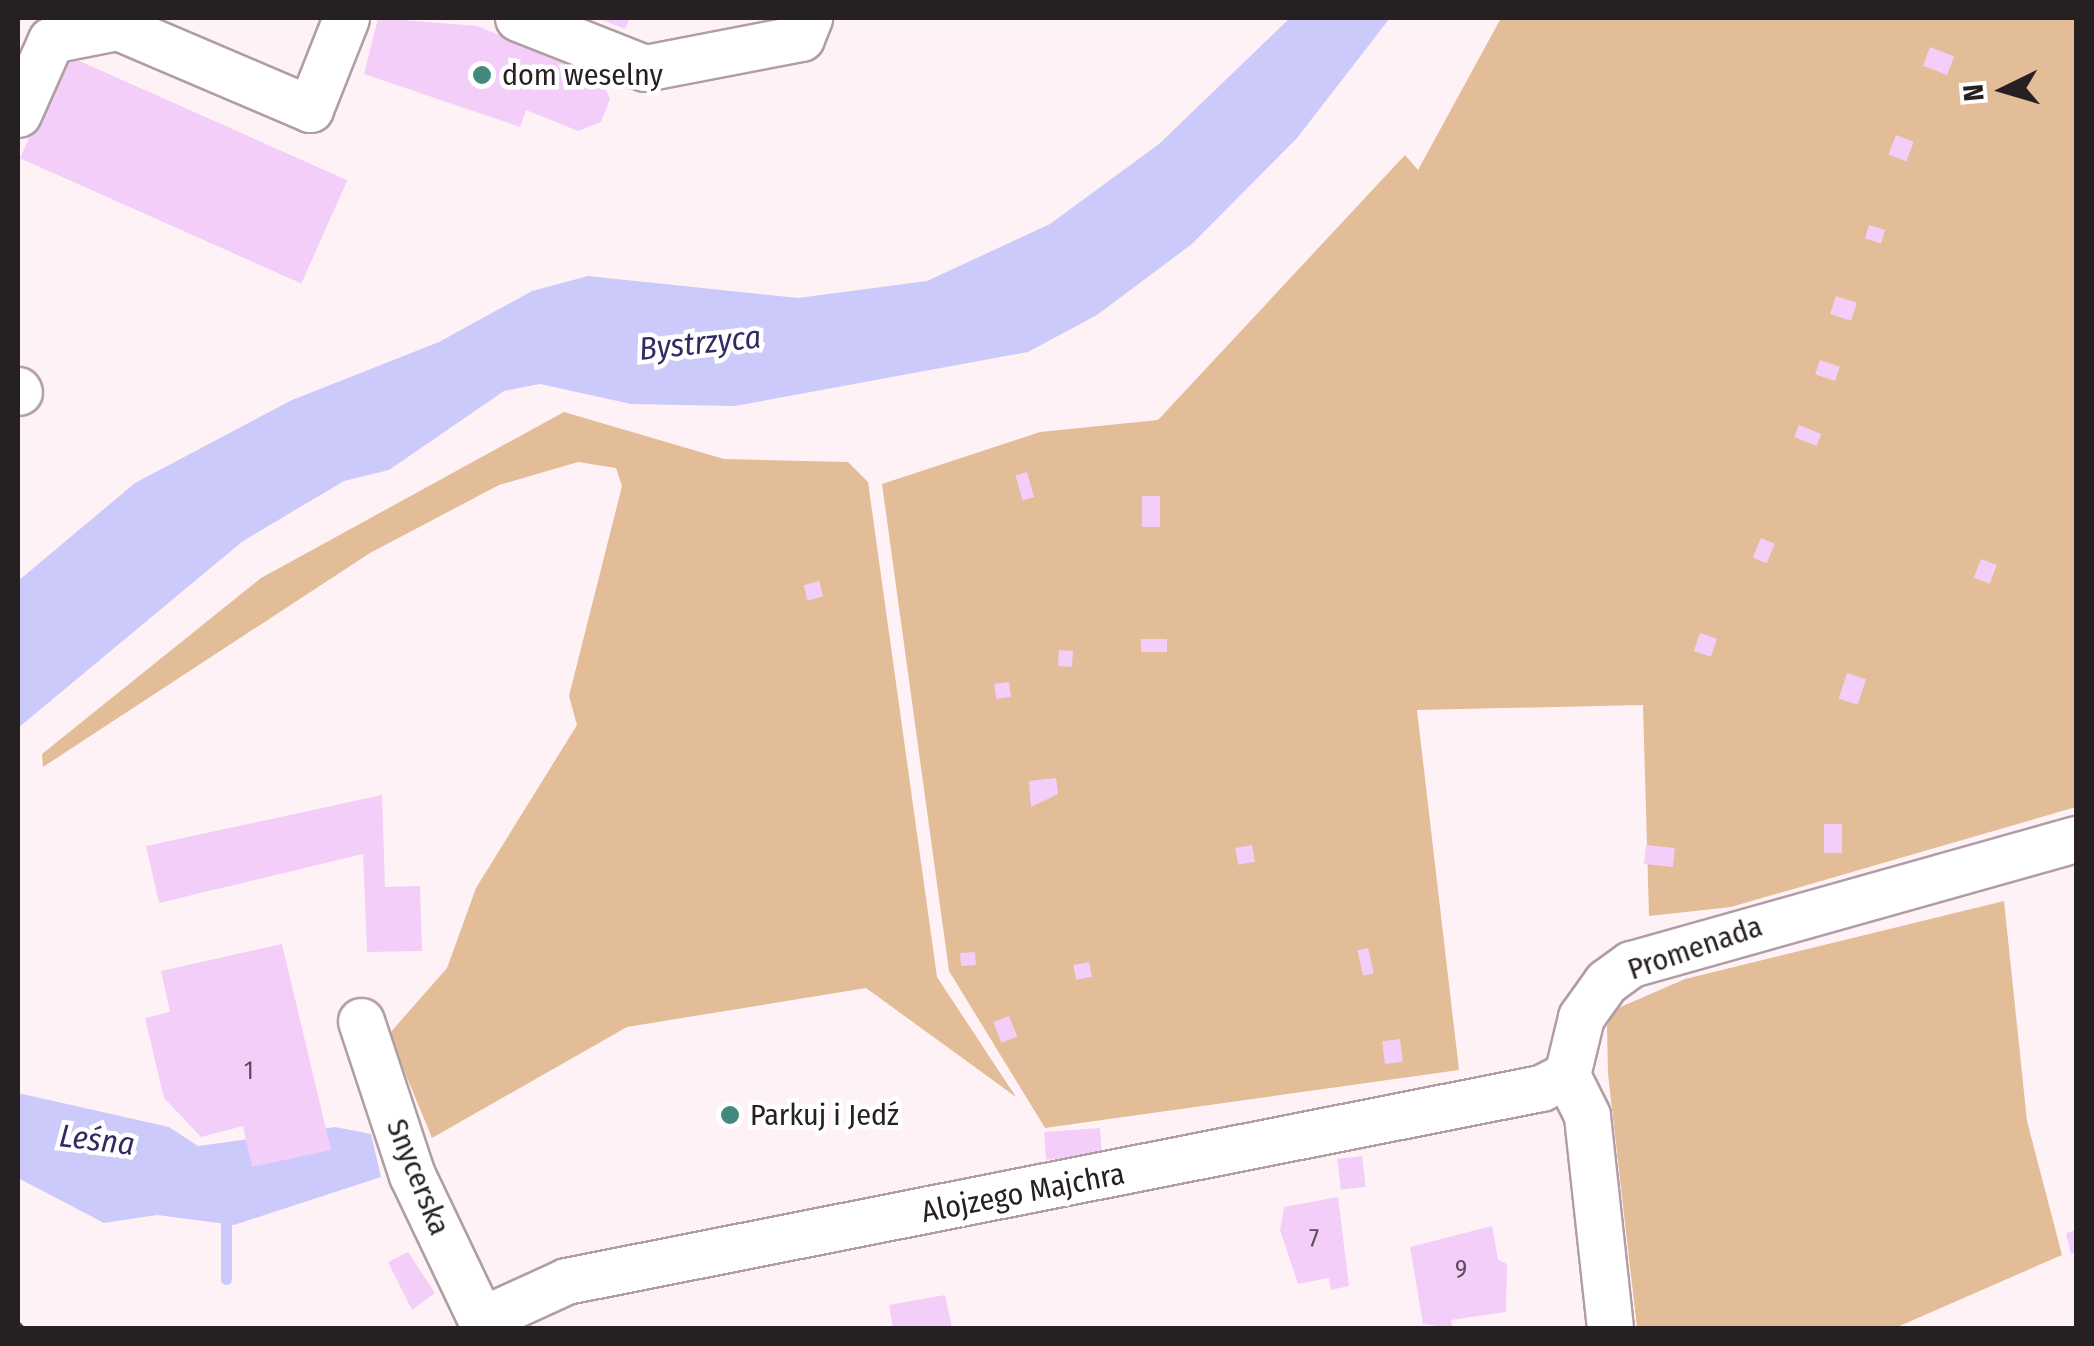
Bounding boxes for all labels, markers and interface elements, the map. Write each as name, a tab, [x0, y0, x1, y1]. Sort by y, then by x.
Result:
north arrow	[1954, 40, 2054, 140]
place label: dom weselny	[502, 57, 663, 93]
marker: dom weselny	[471, 64, 493, 86]
text: N	[1956, 83, 1991, 102]
water label: Bystrzyca	[637, 318, 763, 368]
street label: Promenada	[1623, 908, 1767, 988]
house number: 1	[244, 1056, 254, 1086]
place label: Parkuj i Jedź	[750, 1097, 899, 1133]
marker: Parkuj i Jedź	[719, 1104, 741, 1126]
street label: Snycerska	[378, 1114, 458, 1240]
water label: Leśna	[57, 1116, 137, 1164]
street label: Alojzego Majchra	[918, 1156, 1128, 1230]
house number: 7	[1309, 1224, 1319, 1254]
house number: 9	[1455, 1255, 1467, 1285]

